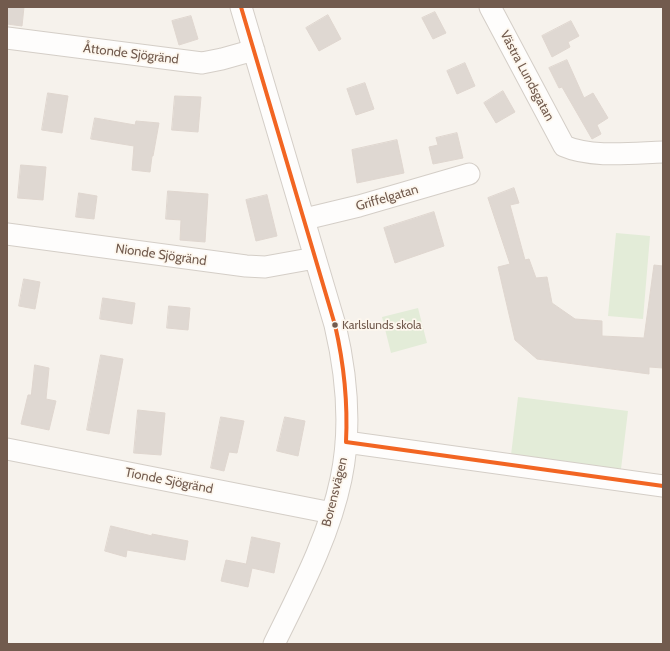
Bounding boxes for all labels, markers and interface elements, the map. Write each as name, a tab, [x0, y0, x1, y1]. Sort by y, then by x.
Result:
street label: Västra Lundsgatan	[497, 28, 557, 124]
street label: Åttonde Sjögränd	[82, 40, 180, 68]
street label: Griffelgatan	[354, 182, 420, 214]
street label: Nionde Sjögränd	[115, 241, 207, 269]
place label: Karlslunds skola	[342, 318, 422, 332]
marker: Karlslunds skola	[330, 320, 340, 330]
street label: Borensvägen	[319, 456, 351, 528]
street label: Tionde Sjögränd	[124, 465, 214, 497]

